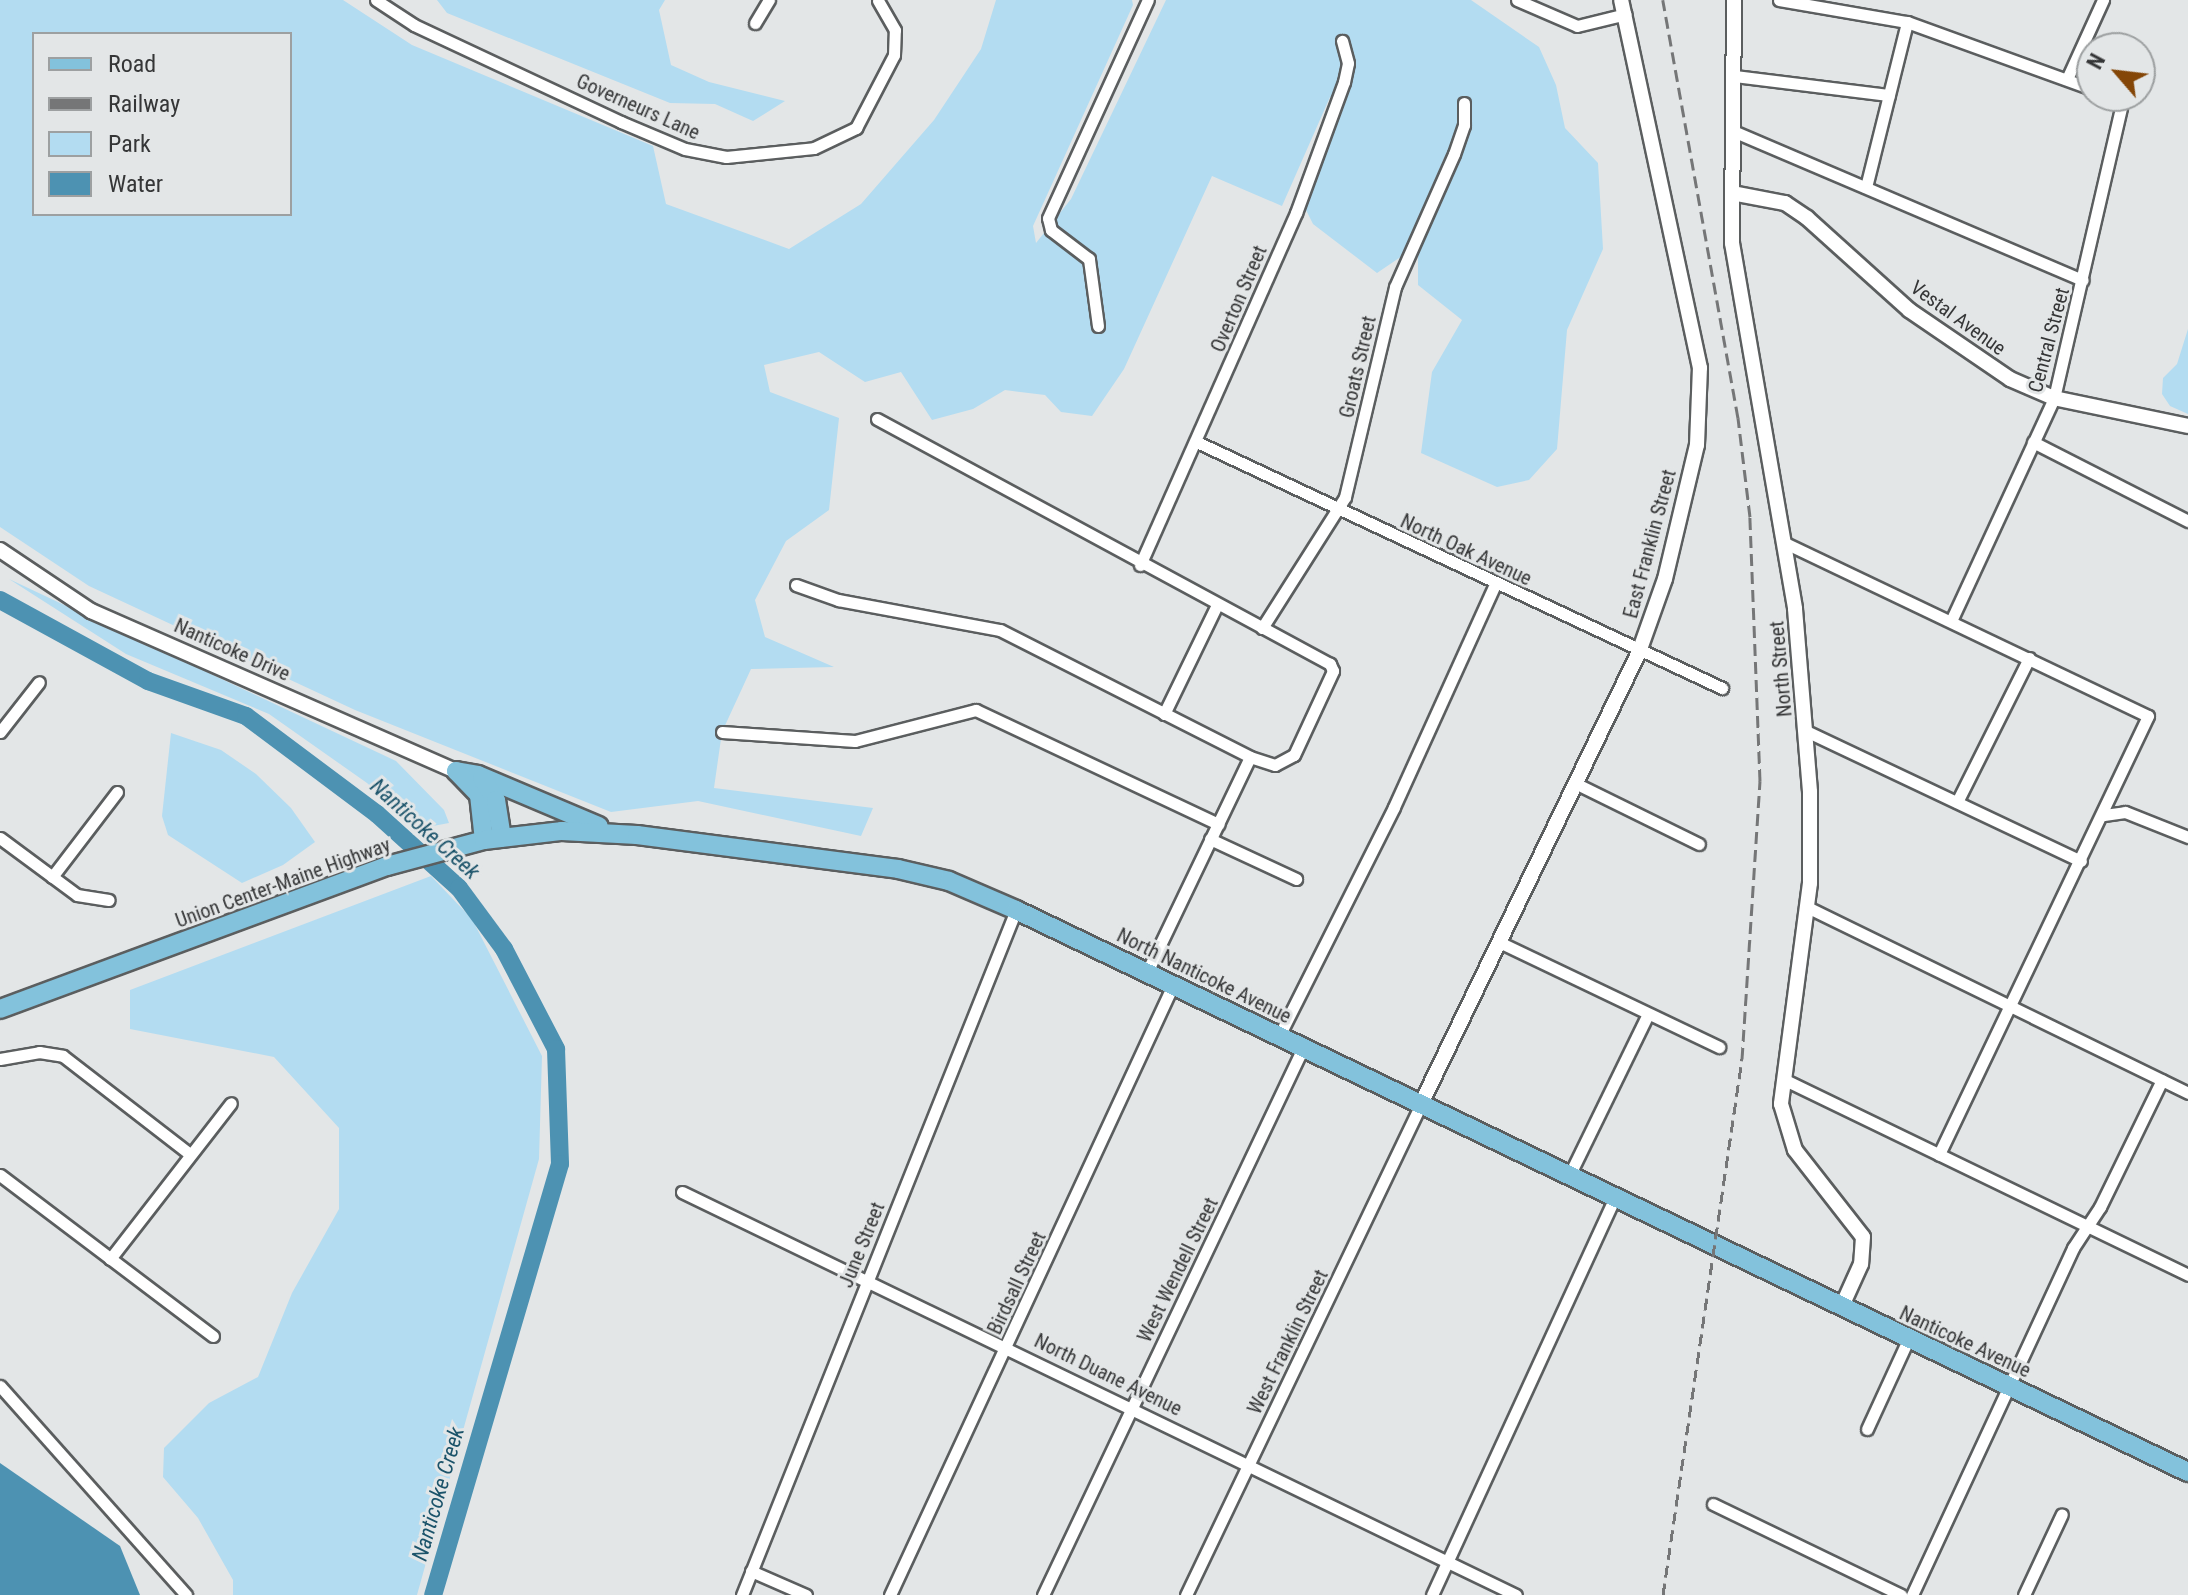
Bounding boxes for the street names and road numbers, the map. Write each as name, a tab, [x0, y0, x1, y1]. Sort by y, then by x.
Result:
street label: Governeurs Lane	[573, 69, 703, 145]
street label: Overton Street	[1206, 242, 1272, 356]
street label: Vestal Avenue	[1906, 276, 2010, 360]
street label: Central Street	[2023, 285, 2075, 395]
street label: Groats Street	[1335, 314, 1381, 420]
street label: East Franklin Street	[1619, 467, 1681, 621]
street label: North Oak Avenue	[1397, 509, 1535, 591]
street label: Nanticoke Drive	[170, 614, 294, 686]
street label: North Street	[1765, 620, 1797, 718]
street label: Union Center-Maine Highway	[172, 833, 394, 933]
street label: North Nanticoke Avenue	[1113, 923, 1295, 1029]
street label: West Wendell Street	[1133, 1194, 1223, 1346]
street label: June Street	[834, 1199, 890, 1291]
street label: Birdsall Street	[983, 1228, 1051, 1338]
street label: West Franklin Street	[1243, 1266, 1333, 1418]
street label: Nanticoke Avenue	[1896, 1301, 2034, 1383]
street label: North Duane Avenue	[1030, 1329, 1186, 1421]

